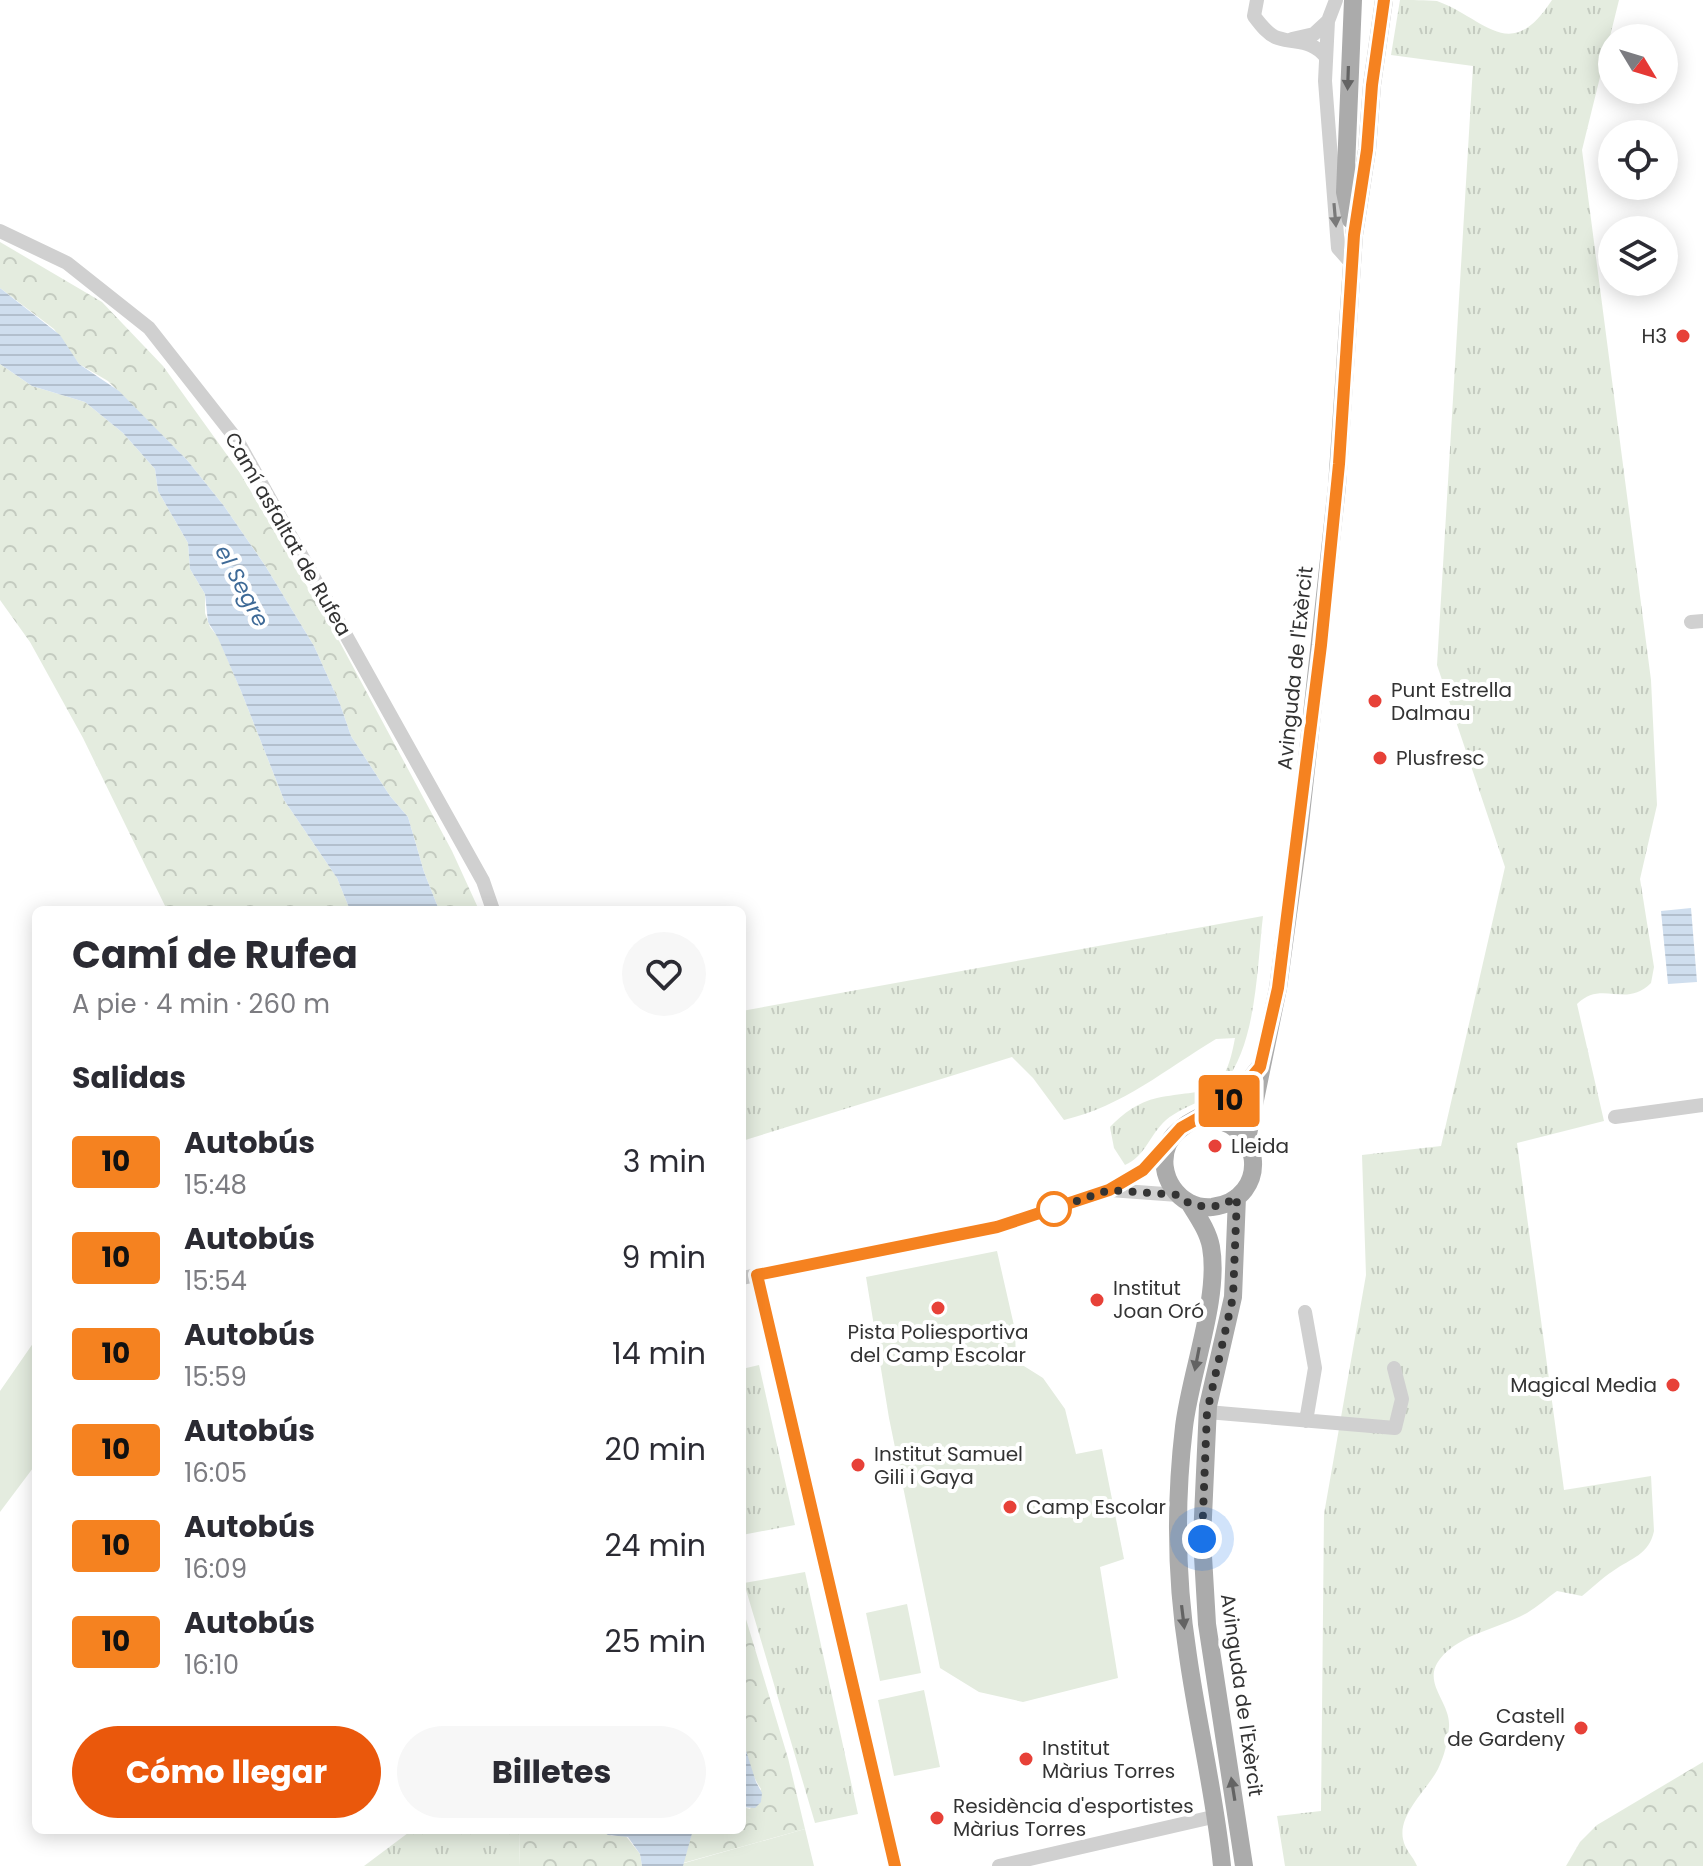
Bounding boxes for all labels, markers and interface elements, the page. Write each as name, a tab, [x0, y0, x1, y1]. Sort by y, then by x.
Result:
north arrow	[1598, 24, 1678, 104]
map controls	[1598, 24, 1678, 296]
one-way arrow	[1342, 66, 1355, 91]
button: locate	[1598, 120, 1678, 200]
one-way arrow	[1329, 203, 1342, 228]
button: layers	[1598, 216, 1678, 296]
place label: H3	[1641, 322, 1667, 350]
marker: H3	[1674, 327, 1692, 345]
street label: Camí asfaltat de Rufea	[218, 427, 358, 641]
water label: el Segre	[207, 540, 277, 632]
street label: Avinguda de l'Exèrcit	[1270, 565, 1320, 771]
place label: Punt Estrella Dalmau	[1391, 676, 1512, 727]
marker: Punt Estrella Dalmau	[1366, 692, 1384, 710]
place label: Plusfresc	[1396, 744, 1485, 772]
marker: Plusfresc	[1371, 749, 1389, 767]
text: Camí de Rufea	[72, 928, 358, 981]
button: heart	[622, 932, 706, 1016]
text: A pie · 4 min · 260 m	[72, 986, 330, 1022]
text: Salidas	[72, 1056, 186, 1099]
line badge: 10	[1193, 1075, 1265, 1127]
text: 10	[1215, 1081, 1243, 1120]
text: Autobús	[184, 1121, 315, 1164]
place label: Lleida	[1231, 1132, 1289, 1160]
marker: Lleida	[1206, 1137, 1224, 1155]
text: 3 min	[623, 1140, 706, 1183]
text: 10	[102, 1142, 130, 1181]
text: 15:48	[184, 1167, 247, 1203]
unlabelled marker	[1037, 1192, 1071, 1226]
text: Autobús	[184, 1217, 315, 1260]
text: 9 min	[622, 1236, 706, 1279]
text: 10	[102, 1238, 130, 1277]
text: 15:54	[184, 1263, 247, 1299]
place label: Institut Joan Oró	[1113, 1274, 1204, 1325]
marker: Institut Joan Oró	[1088, 1291, 1106, 1309]
marker: Pista Poliesportiva del Camp Escolar	[929, 1299, 947, 1317]
text: Autobús	[184, 1313, 315, 1356]
place label: Pista Poliesportiva del Camp Escolar	[848, 1318, 1028, 1369]
text: 14 min	[612, 1332, 706, 1375]
text: 10	[102, 1334, 130, 1373]
one-way arrow	[1190, 1347, 1203, 1372]
text: 15:59	[184, 1359, 247, 1395]
place label: Magical Media	[1510, 1371, 1657, 1399]
marker: Magical Media	[1664, 1376, 1682, 1394]
text: Autobús	[184, 1409, 315, 1452]
text: 20 min	[604, 1428, 706, 1471]
text: 10	[102, 1430, 130, 1469]
place label: Institut Samuel Gili i Gaya	[874, 1440, 1023, 1491]
text: 16:05	[184, 1455, 247, 1491]
marker: Institut Samuel Gili i Gaya	[849, 1456, 867, 1474]
place label: Camp Escolar	[1026, 1493, 1166, 1521]
marker: Camp Escolar	[1001, 1498, 1019, 1516]
text: Autobús	[184, 1505, 315, 1548]
your location	[1182, 1519, 1222, 1559]
text: 24 min	[604, 1524, 706, 1567]
text: 10	[102, 1526, 130, 1565]
text: 16:09	[184, 1551, 247, 1587]
street label: Avinguda de l'Exèrcit	[1214, 1592, 1270, 1798]
text: Autobús	[184, 1601, 315, 1644]
one-way arrow	[1177, 1605, 1190, 1630]
text: 25 min	[604, 1620, 706, 1663]
text: 10	[102, 1622, 130, 1661]
text: 16:10	[184, 1647, 239, 1683]
place label: Castell de Gardeny	[1447, 1702, 1565, 1753]
marker: Castell de Gardeny	[1572, 1719, 1590, 1737]
button: Cómo llegar	[72, 1726, 381, 1818]
button: Billetes	[397, 1726, 706, 1818]
place label: Institut Màrius Torres	[1042, 1734, 1175, 1785]
marker: Institut Màrius Torres	[1017, 1750, 1035, 1768]
one-way arrow	[1226, 1776, 1239, 1801]
place label: Residència d'esportistes Màrius Torres	[953, 1792, 1194, 1843]
marker: Residència d'esportistes Màrius Torres	[928, 1809, 946, 1827]

